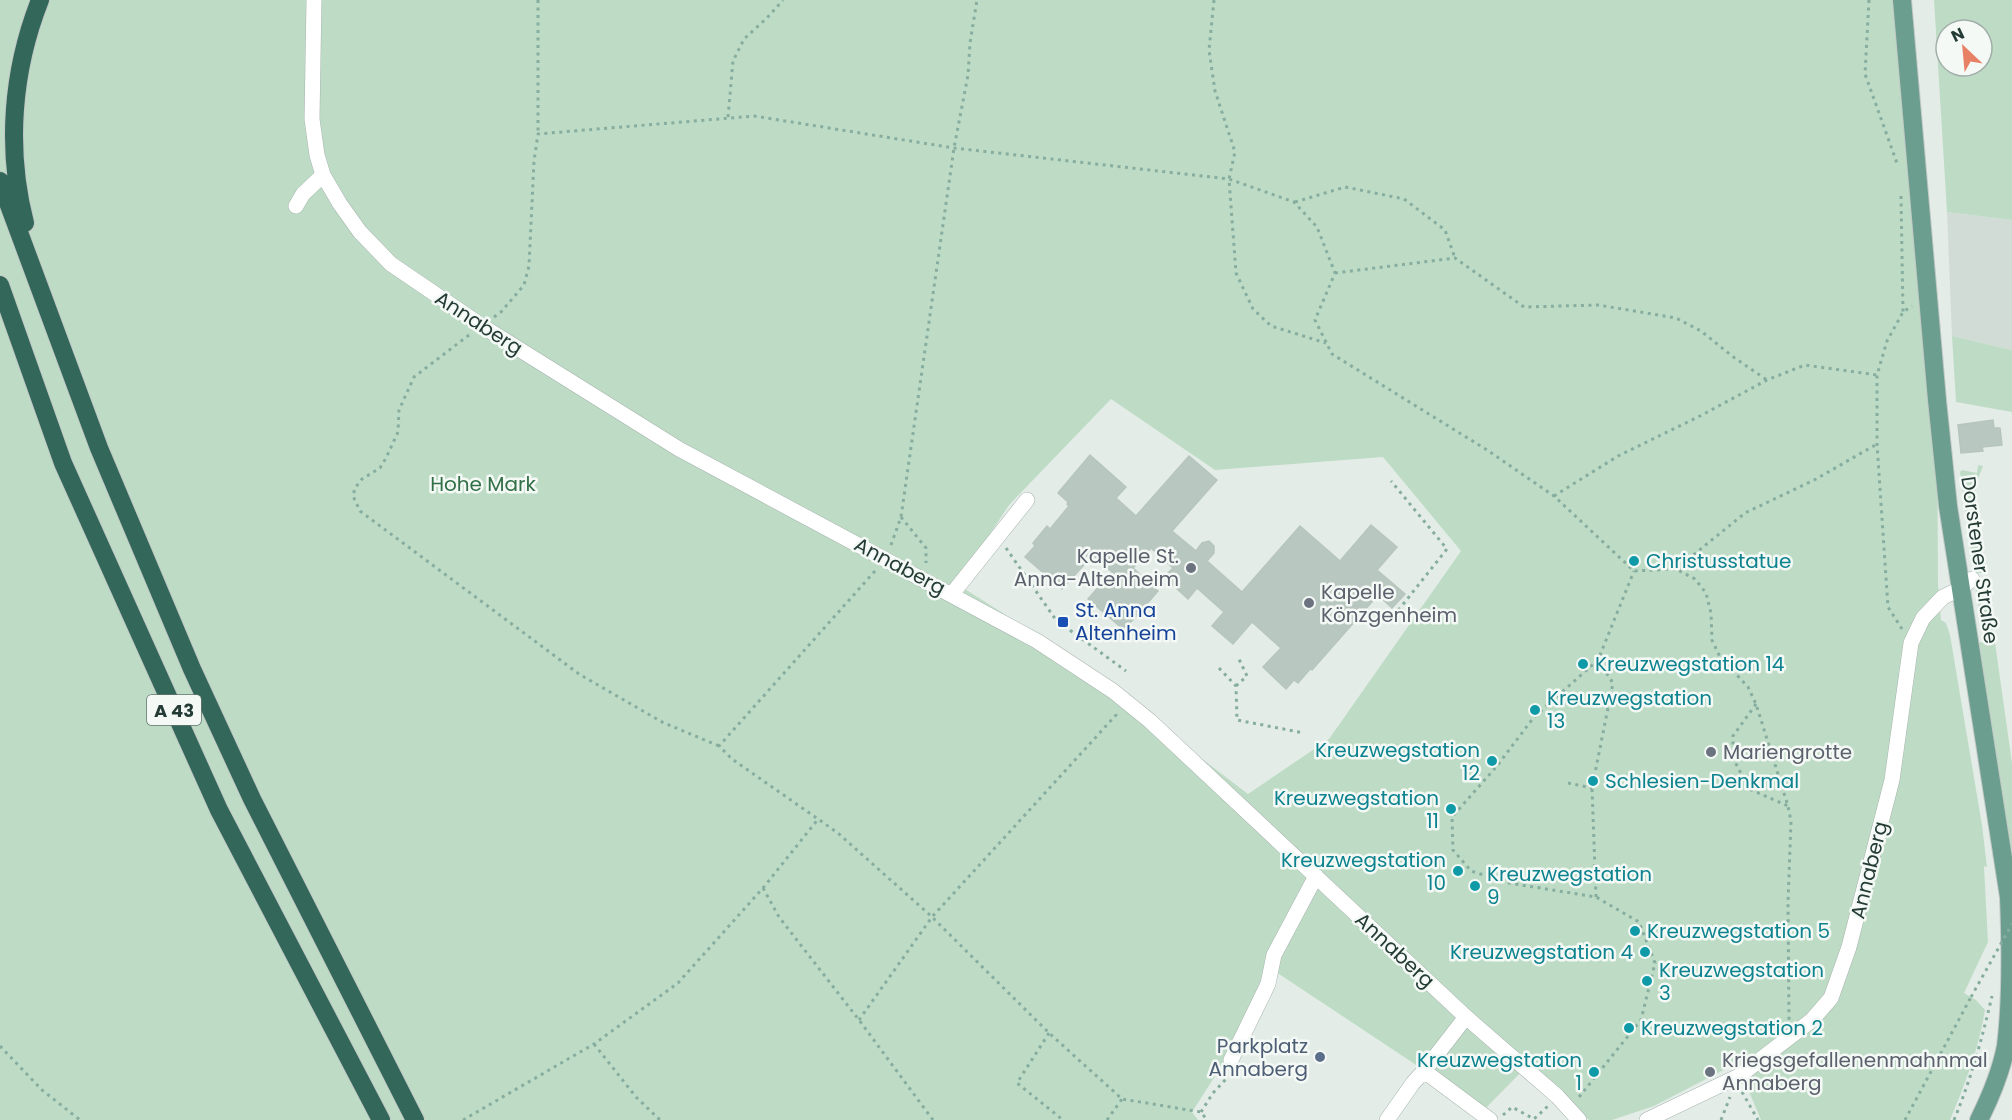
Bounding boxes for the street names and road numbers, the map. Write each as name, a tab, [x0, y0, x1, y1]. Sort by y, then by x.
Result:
street label: Annaberg	[430, 284, 528, 362]
street label: Dorstener Straße	[1954, 475, 2006, 645]
street label: Annaberg	[850, 530, 950, 602]
road number: A 43	[147, 695, 201, 725]
street label: Annaberg	[1843, 818, 1895, 922]
street label: Annaberg	[1349, 906, 1441, 994]

